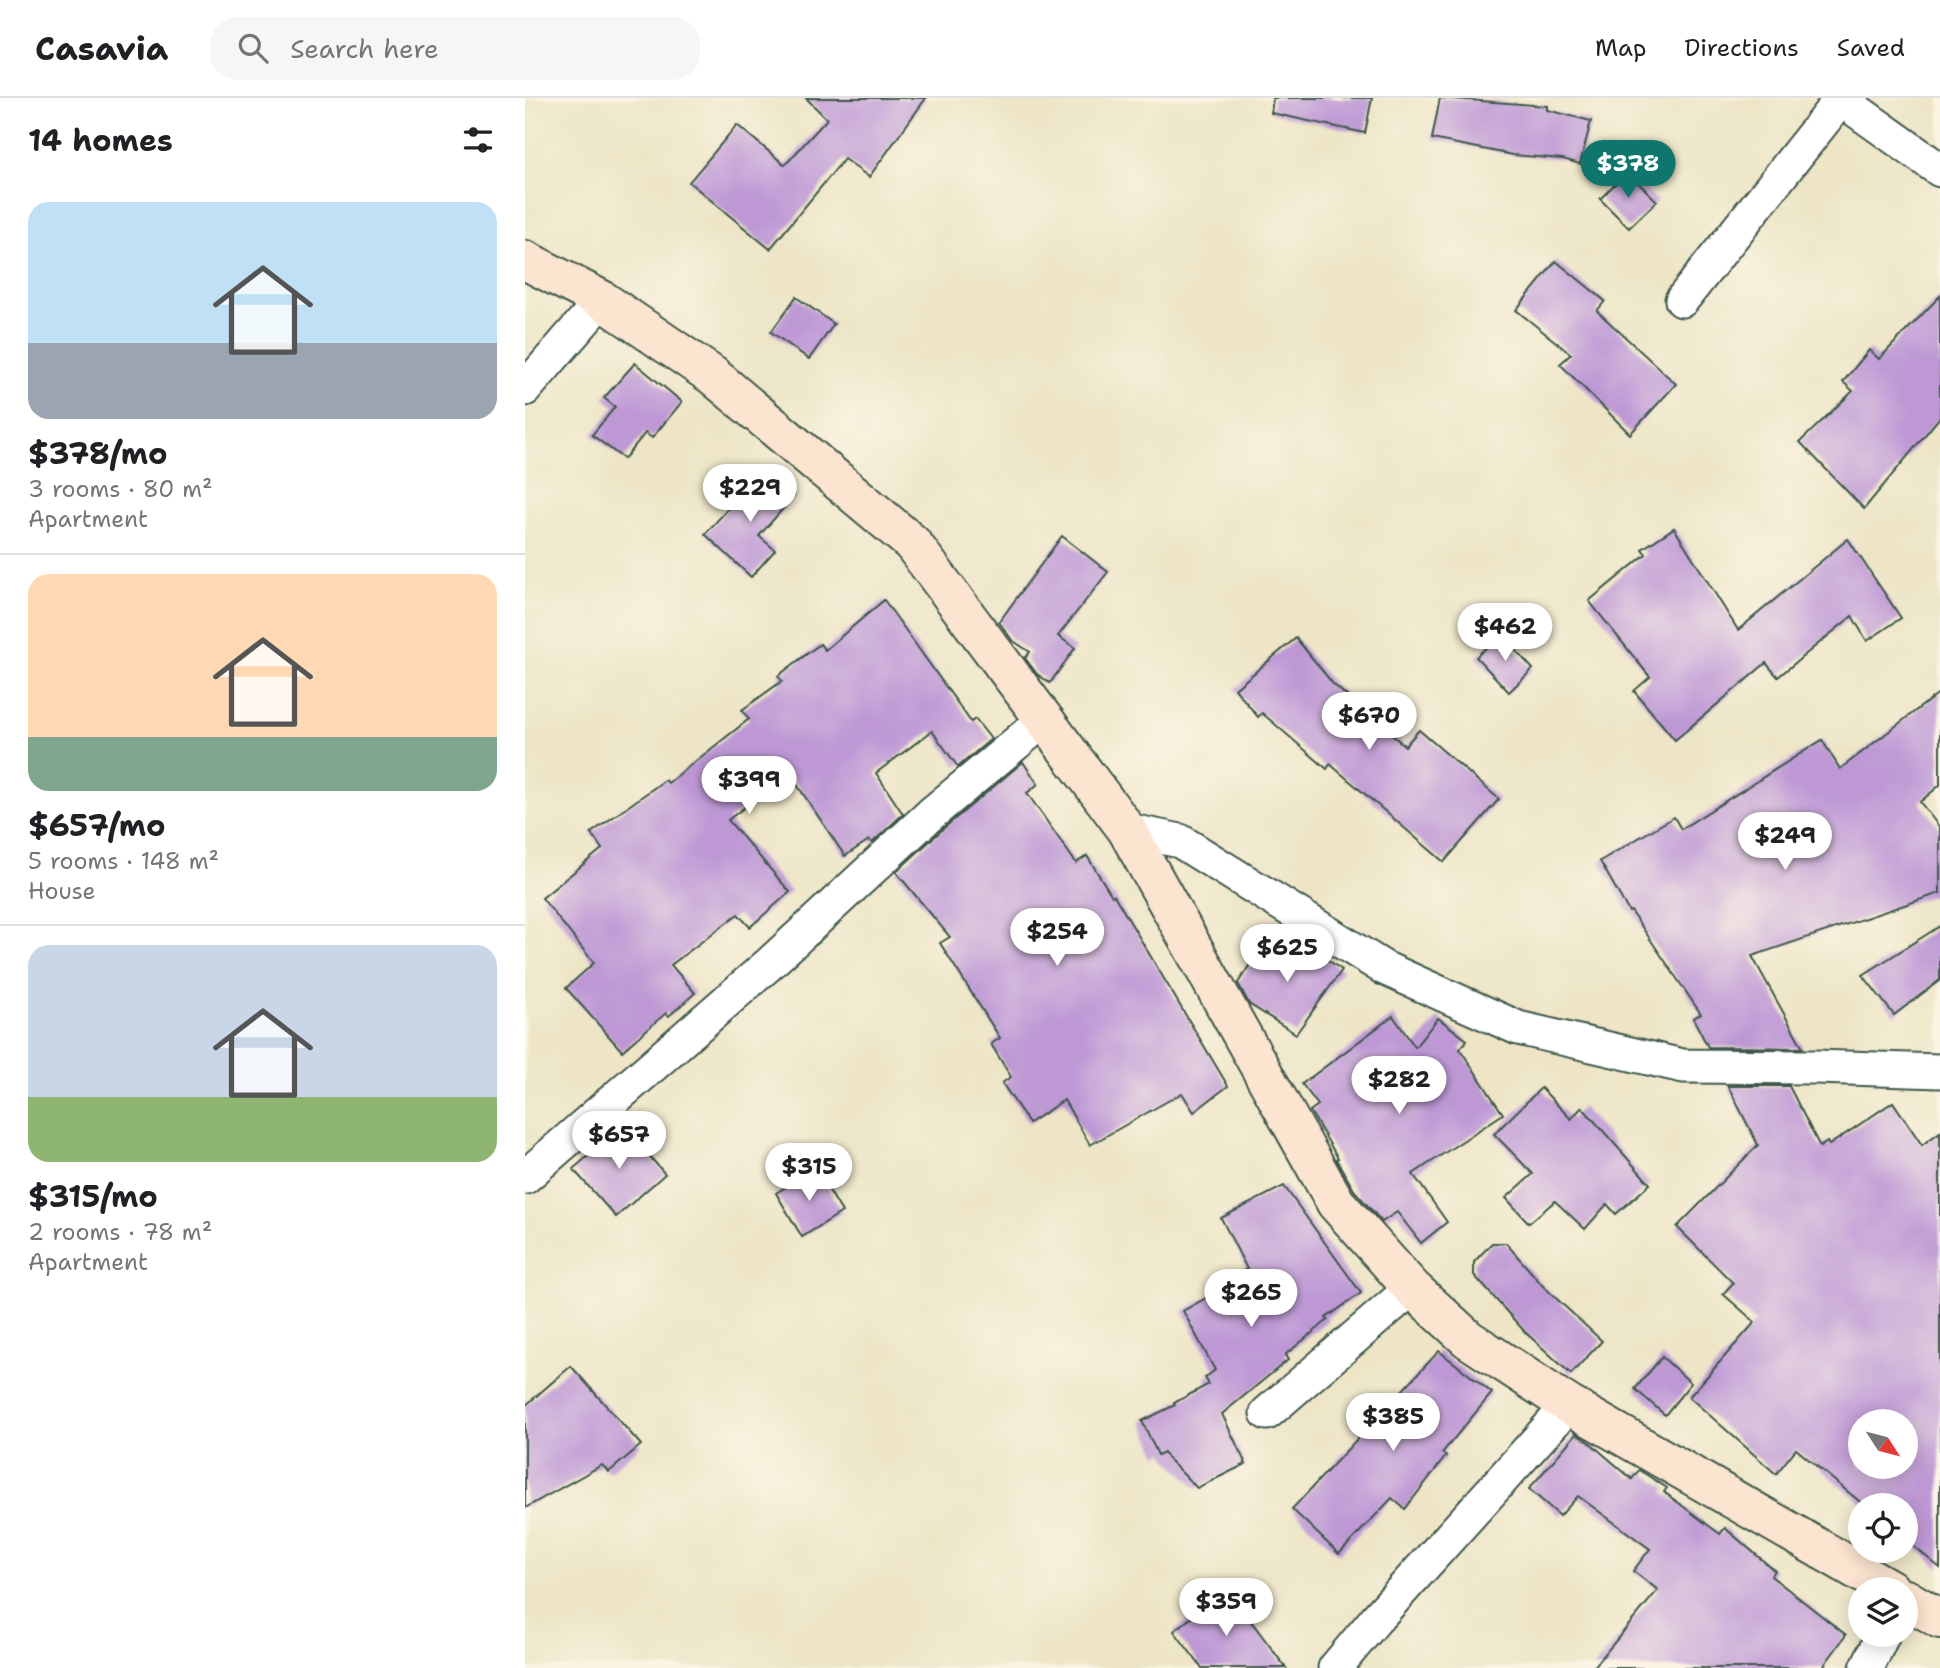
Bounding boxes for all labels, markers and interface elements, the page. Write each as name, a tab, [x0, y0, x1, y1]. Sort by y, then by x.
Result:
search box	[210, 17, 700, 80]
text: Casavia	[35, 26, 168, 71]
icon: search	[234, 29, 272, 67]
text: Search here	[290, 31, 439, 66]
text: Map	[1595, 32, 1646, 64]
text: Directions	[1684, 32, 1799, 64]
text: Saved	[1837, 32, 1905, 64]
text: 14 homes	[28, 120, 173, 161]
icon: filters	[459, 121, 497, 159]
pin: $378	[1587, 140, 1669, 200]
text: $378	[1597, 148, 1659, 178]
icon: home	[200, 247, 326, 373]
text: $378/mo	[28, 433, 167, 474]
pin: $229	[709, 464, 791, 524]
text: $229	[719, 472, 781, 502]
text: 3 rooms · 80 m²	[28, 474, 213, 504]
text: Apartment	[28, 504, 148, 534]
pin: $462	[1464, 603, 1546, 663]
text: $462	[1473, 611, 1537, 641]
icon: home	[200, 619, 326, 745]
pin: $670	[1328, 692, 1410, 752]
text: $670	[1338, 700, 1400, 730]
pin: $399	[708, 756, 790, 816]
text: $399	[717, 764, 781, 794]
text: $657/mo	[28, 805, 166, 846]
pin: $249	[1744, 812, 1826, 872]
text: $249	[1754, 820, 1816, 850]
text: 5 rooms · 148 m²	[28, 846, 219, 876]
text: House	[28, 876, 96, 906]
pin: $254	[1016, 908, 1098, 968]
text: $254	[1026, 916, 1088, 946]
pin: $625	[1246, 924, 1328, 984]
text: $625	[1256, 932, 1318, 962]
icon: home	[200, 990, 326, 1116]
pin: $282	[1358, 1056, 1440, 1116]
text: $282	[1367, 1064, 1431, 1094]
pin: $657	[578, 1112, 660, 1171]
text: $657	[588, 1119, 650, 1149]
pin: $315	[768, 1144, 850, 1203]
text: $315	[781, 1151, 837, 1181]
text: $315/mo	[28, 1176, 158, 1217]
text: 2 rooms · 78 m²	[28, 1217, 212, 1247]
text: Apartment	[28, 1247, 148, 1277]
pin: $265	[1210, 1270, 1292, 1329]
text: $265	[1220, 1277, 1282, 1307]
pin: $385	[1352, 1394, 1434, 1453]
text: $385	[1362, 1401, 1424, 1431]
north arrow	[1848, 1409, 1918, 1479]
map controls	[1848, 1409, 1918, 1647]
button: locate	[1848, 1493, 1918, 1563]
button: layers	[1848, 1577, 1918, 1647]
pin: $359	[1185, 1578, 1267, 1638]
text: $359	[1195, 1586, 1257, 1616]

